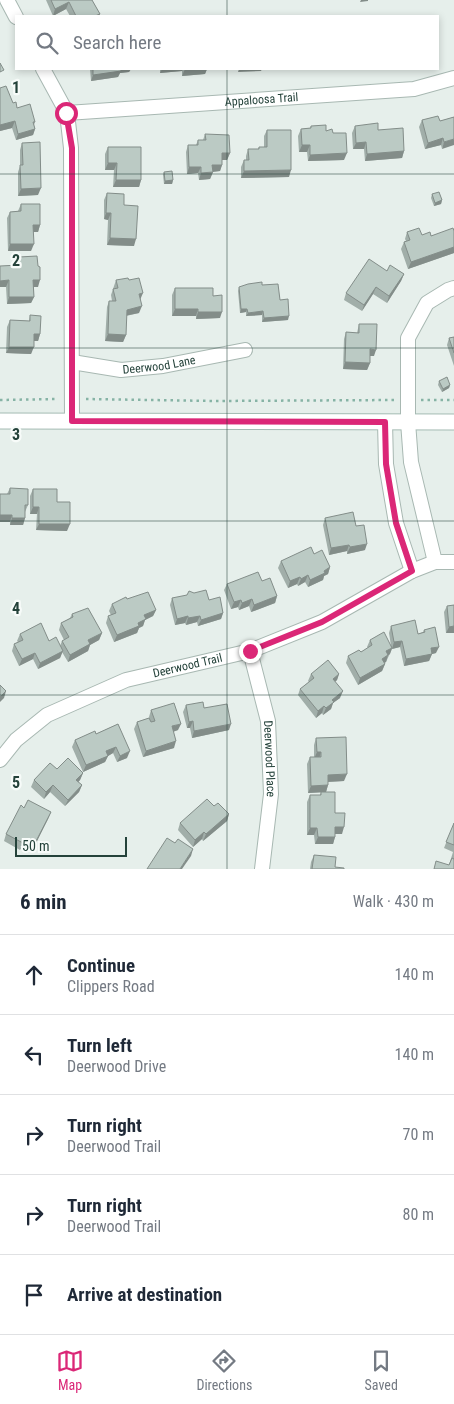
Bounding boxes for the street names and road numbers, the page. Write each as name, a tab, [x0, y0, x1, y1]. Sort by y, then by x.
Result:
street label: Appaloosa Trail	[224, 90, 299, 109]
street label: Deerwood Lane	[122, 353, 197, 377]
street label: Deerwood Trail	[151, 651, 224, 680]
street label: Deerwood Place	[261, 720, 278, 798]

